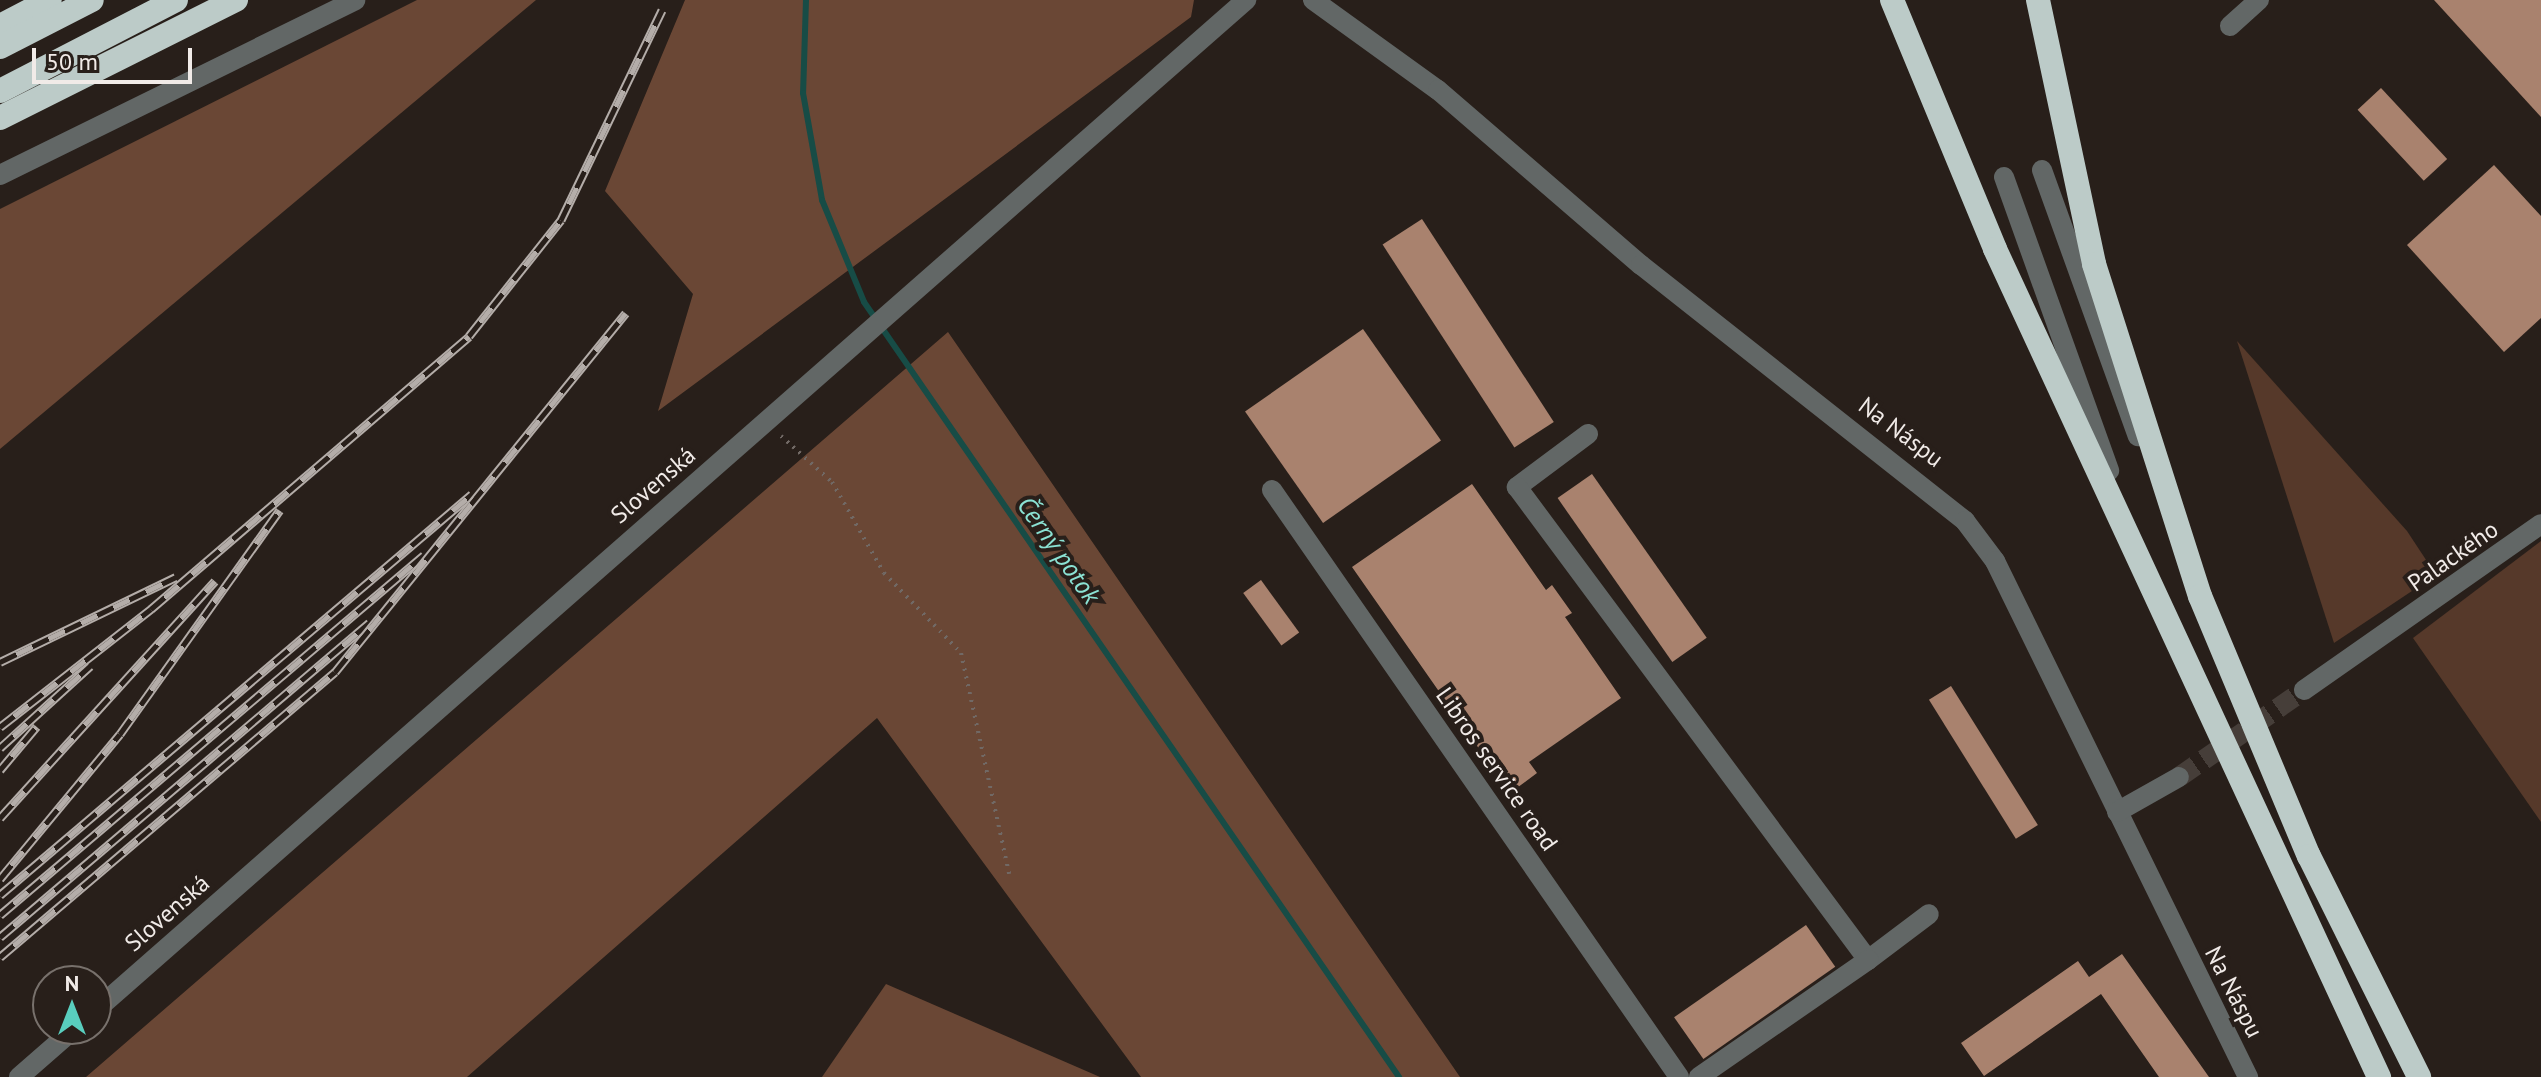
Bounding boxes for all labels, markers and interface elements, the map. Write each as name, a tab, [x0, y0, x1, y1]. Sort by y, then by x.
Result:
scale bar	[36, 32, 196, 82]
text: 50 m	[46, 46, 98, 77]
street label: Na Náspu	[1853, 391, 1949, 473]
street label: Slovenská	[605, 441, 701, 529]
water label: Černý potok	[1011, 490, 1107, 610]
street label: Palackého	[2402, 514, 2504, 598]
street label: Libros service road	[1430, 682, 1564, 856]
street label: Slovenská	[119, 869, 215, 957]
street label: Na Náspu	[2199, 942, 2269, 1042]
north arrow	[32, 965, 112, 1045]
text: N	[65, 969, 79, 997]

